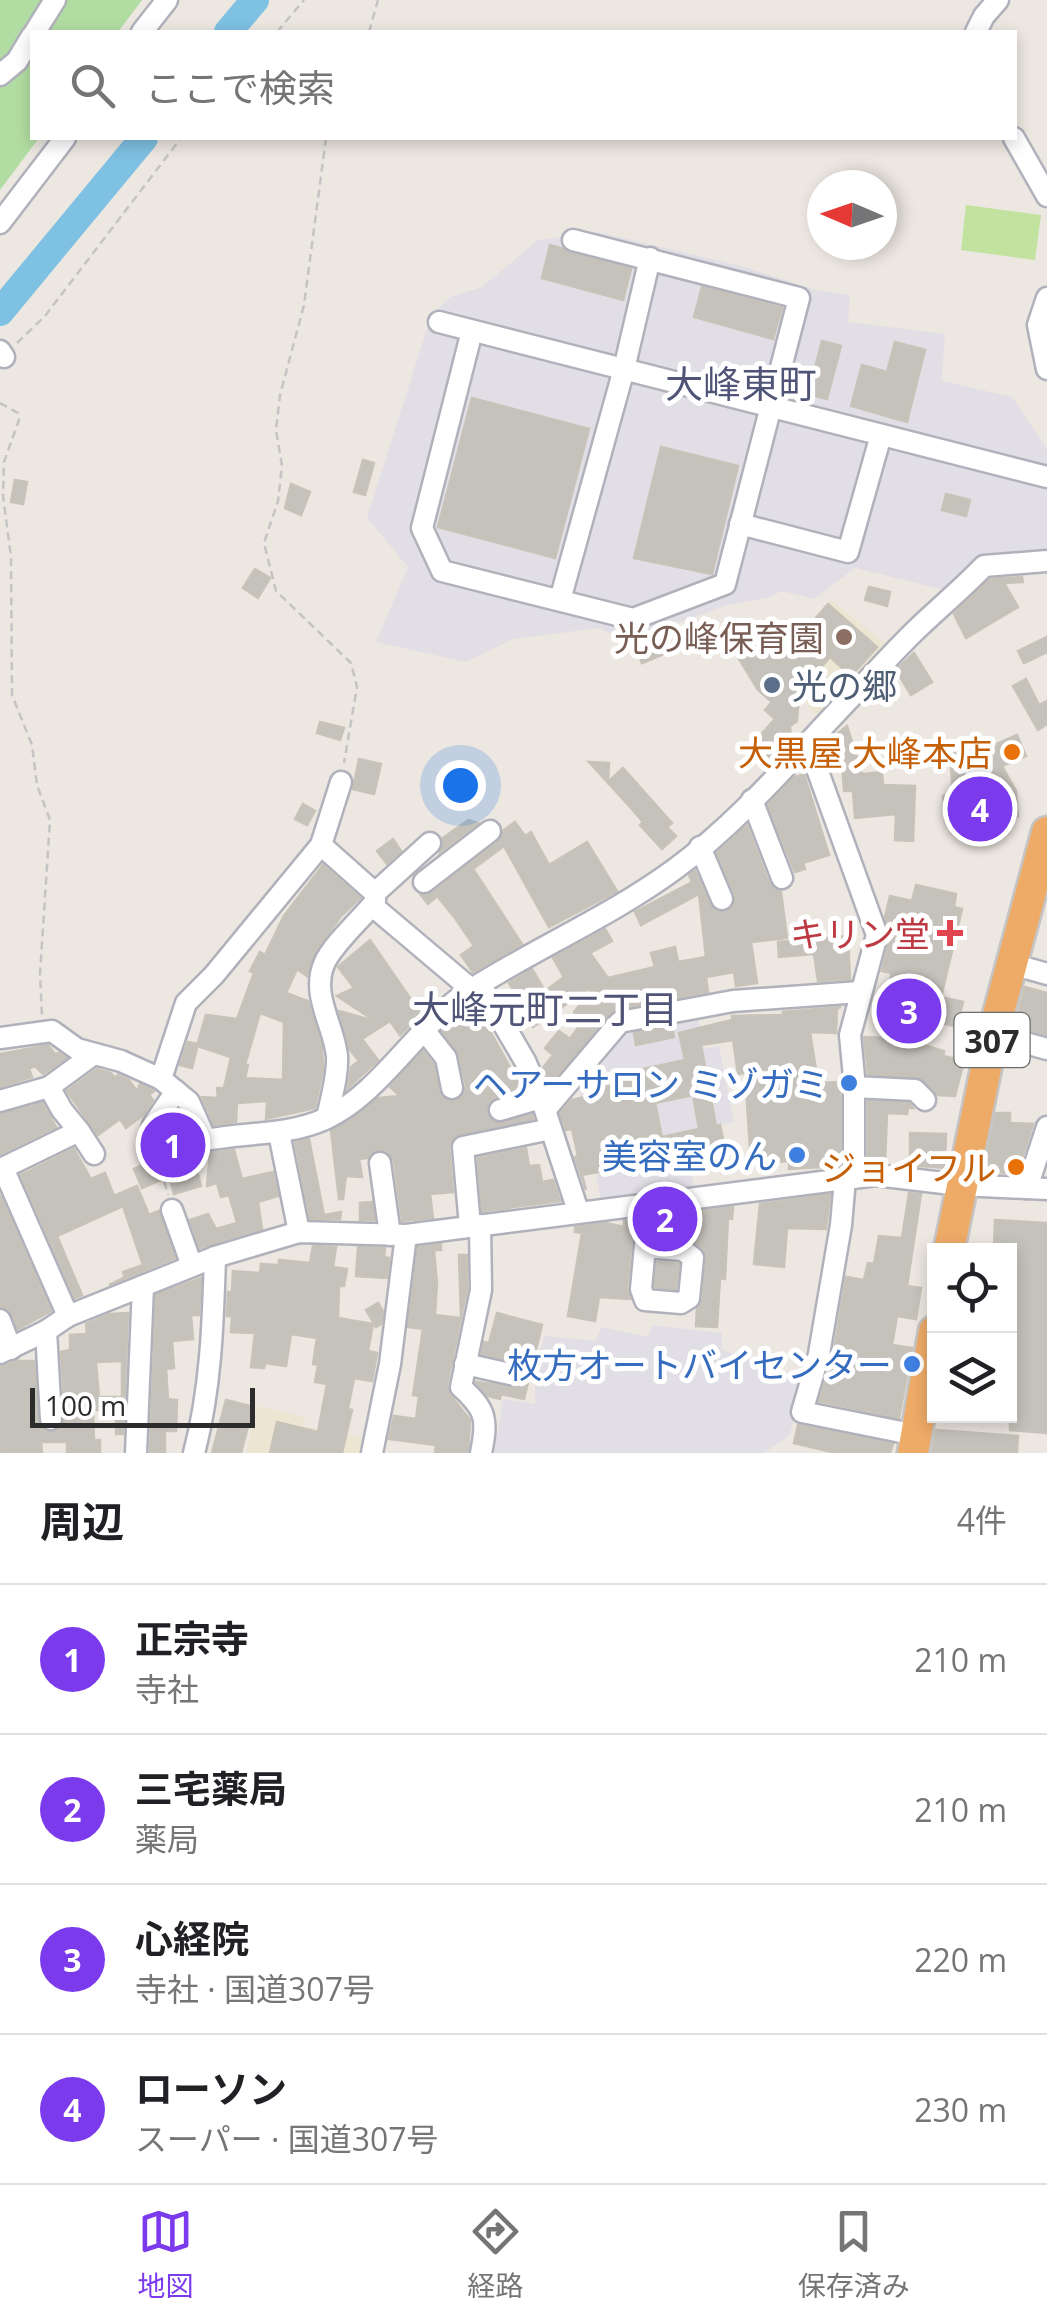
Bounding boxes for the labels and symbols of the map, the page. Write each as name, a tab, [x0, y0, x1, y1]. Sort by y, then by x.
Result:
north arrow	[807, 170, 897, 260]
district label: 大峰東町	[665, 357, 817, 409]
place label: 光の峰保育園	[614, 614, 824, 661]
marker: 光の峰保育園	[833, 626, 855, 648]
place label: 光の郷	[792, 662, 897, 709]
marker: 光の郷	[761, 674, 783, 696]
place label: 大黒屋 大峰本店	[738, 729, 992, 776]
marker: 大黒屋 大峰本店	[1001, 741, 1023, 763]
your location	[435, 760, 486, 811]
pin: 4	[948, 772, 1012, 846]
place label: キリン堂	[790, 910, 930, 957]
marker: キリン堂	[939, 922, 961, 944]
pin: 3	[876, 974, 942, 1048]
district label: 大峰元町二丁目	[412, 982, 678, 1034]
road number: 307	[954, 1013, 1030, 1067]
place label: ヘアーサロン ミゾガミ	[473, 1060, 829, 1107]
marker: ヘアーサロン ミゾガミ	[838, 1072, 860, 1094]
pin: 1	[140, 1108, 206, 1182]
place label: 美容室のん	[602, 1132, 777, 1179]
marker: 美容室のん	[786, 1144, 808, 1166]
place label: ジョイフル	[821, 1144, 996, 1191]
marker: ジョイフル	[1005, 1156, 1027, 1178]
pin: 2	[632, 1182, 698, 1256]
place label: 枚方オートバイセンター	[507, 1341, 892, 1388]
marker: 枚方オートバイセンター	[901, 1353, 923, 1375]
scale bar	[30, 1383, 255, 1428]

